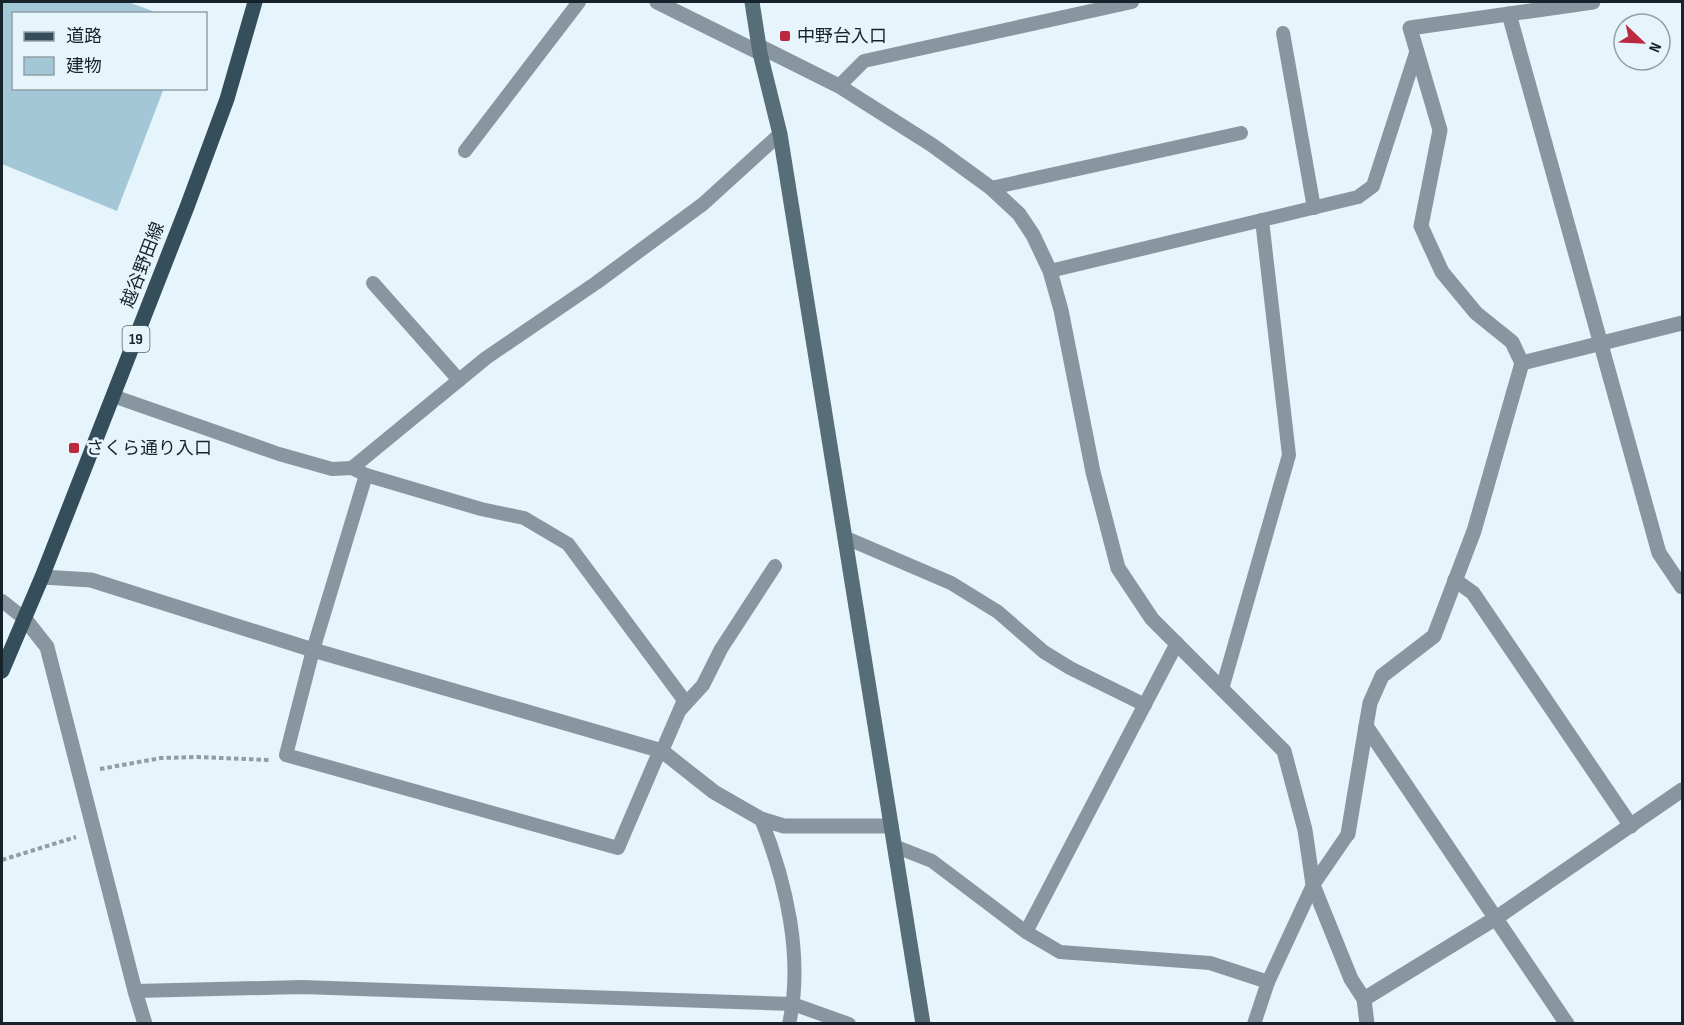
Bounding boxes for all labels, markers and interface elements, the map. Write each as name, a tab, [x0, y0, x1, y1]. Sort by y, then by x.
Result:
legend	[12, 12, 207, 90]
north arrow	[1612, 12, 1672, 72]
text: 道路	[66, 26, 102, 47]
place label: 中野台入口	[797, 26, 887, 47]
marker: 中野台入口	[778, 29, 792, 43]
text: N	[1644, 40, 1665, 55]
text: 建物	[66, 56, 102, 77]
street label: 越谷野田線	[117, 219, 169, 311]
road number: 19	[122, 326, 150, 352]
place label: さくら通り入口	[86, 438, 212, 459]
marker: さくら通り入口	[67, 441, 81, 455]

